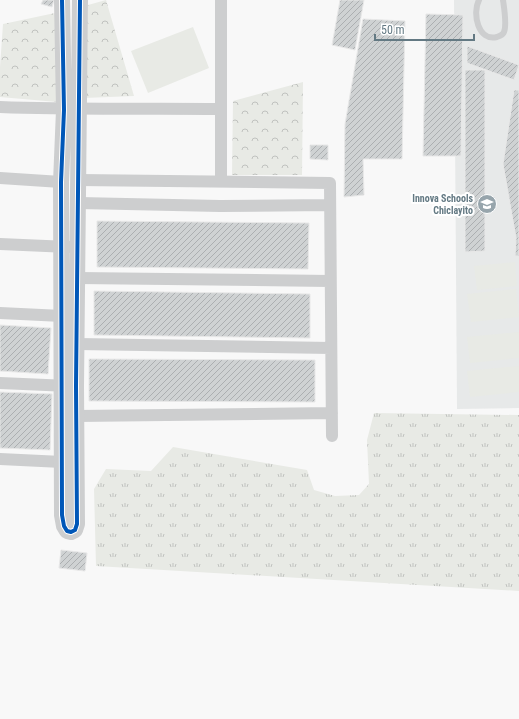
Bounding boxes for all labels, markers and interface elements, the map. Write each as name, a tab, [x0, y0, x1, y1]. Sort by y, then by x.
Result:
scale bar	[375, 16, 474, 42]
text: 50 m	[381, 23, 405, 37]
place label: Innova Schools Chiclayito	[412, 193, 473, 216]
school or university icon: Innova Schools Chiclayito	[476, 193, 498, 215]

